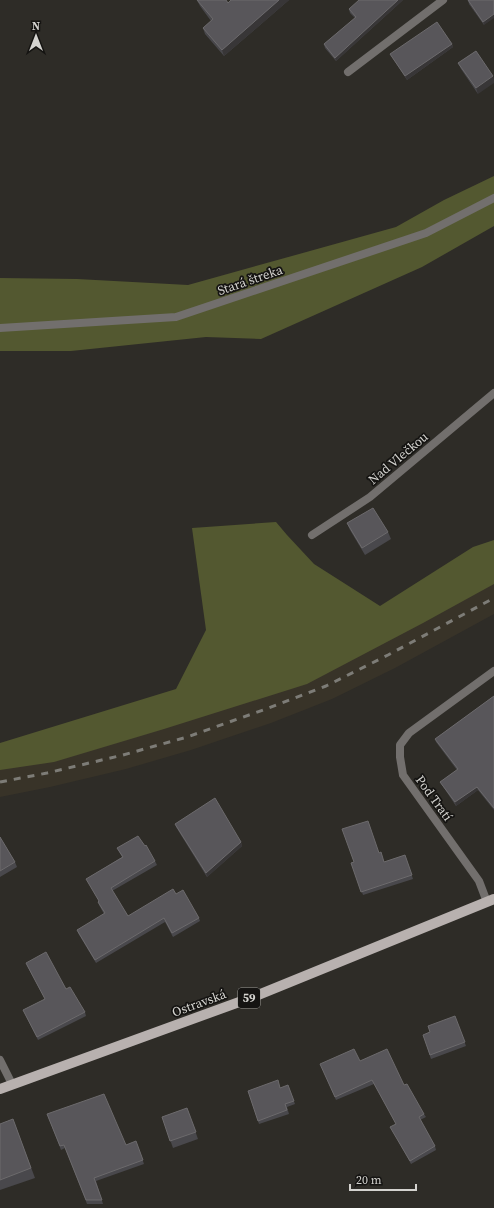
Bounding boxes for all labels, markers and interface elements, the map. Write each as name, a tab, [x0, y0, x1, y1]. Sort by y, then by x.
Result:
north arrow	[16, 16, 56, 56]
text: N	[32, 19, 40, 34]
street label: Stará štreka	[215, 261, 285, 299]
street label: Nad Vlečkou	[365, 428, 432, 488]
street label: Pod Tratí	[412, 772, 456, 824]
street label: Ostravská	[170, 985, 229, 1021]
road number: 59	[238, 988, 260, 1008]
scale bar	[350, 1166, 416, 1192]
text: 20 m	[356, 1172, 382, 1188]

